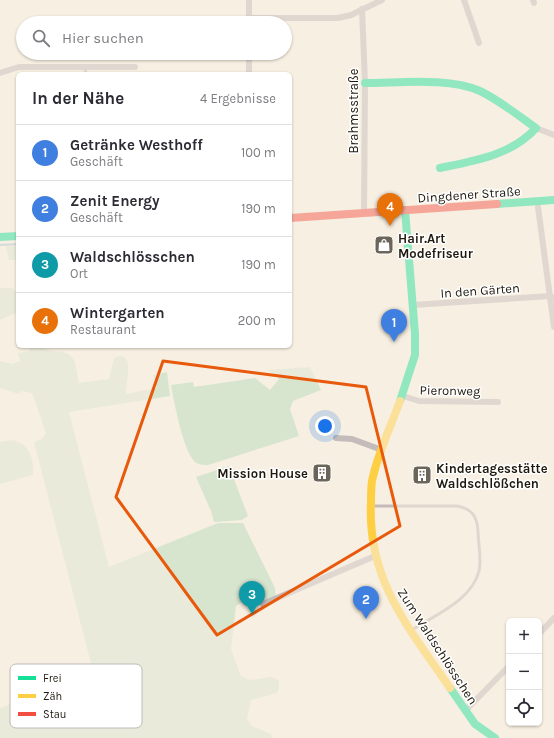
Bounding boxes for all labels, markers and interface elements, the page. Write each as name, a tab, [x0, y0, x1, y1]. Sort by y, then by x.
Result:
search box	[16, 16, 292, 60]
icon: search	[30, 27, 52, 49]
text: Hier suchen	[62, 29, 144, 47]
street label: Brahmsstraße	[346, 68, 361, 154]
text: In der Nähe	[32, 88, 124, 108]
text: 4 Ergebnisse	[200, 91, 276, 106]
text: Getränke Westhoff	[70, 136, 203, 154]
text: 1	[43, 145, 47, 160]
text: 100 m	[241, 145, 276, 160]
text: Geschäft	[70, 154, 123, 169]
street label: Dingdener Straße	[417, 183, 522, 206]
text: Zenit Energy	[70, 192, 160, 210]
pin: 4	[377, 193, 403, 226]
text: 2	[41, 201, 49, 216]
text: 190 m	[241, 201, 276, 216]
text: Geschäft	[70, 210, 123, 225]
place label: Hair.Art Modefriseur	[398, 231, 474, 261]
shop icon: Hair.Art Modefriseur	[373, 234, 395, 256]
text: Waldschlösschen	[70, 248, 195, 266]
text: 3	[41, 257, 49, 272]
text: 190 m	[241, 257, 276, 272]
text: Ort	[70, 266, 88, 281]
street label: In den Gärten	[440, 280, 520, 301]
text: Wintergarten	[70, 304, 165, 322]
pin: 1	[381, 309, 407, 342]
text: 4	[41, 313, 49, 328]
text: 200 m	[238, 313, 276, 328]
text: Restaurant	[70, 322, 136, 337]
street label: Pieronweg	[419, 382, 481, 399]
your location	[315, 416, 335, 436]
place label: Kindertagesstätte Waldschlößchen	[436, 461, 548, 491]
building icon: Mission House	[311, 462, 333, 484]
building icon: Kindertagesstätte Waldschlößchen	[411, 464, 433, 486]
place label: Mission House	[217, 466, 308, 481]
pin: 3	[239, 581, 265, 614]
street label: Zum Waldschlösschen	[394, 585, 481, 707]
pin: 2	[353, 586, 379, 619]
map controls	[506, 618, 542, 726]
button: +	[506, 618, 542, 654]
button: −	[506, 654, 542, 690]
legend	[10, 664, 142, 728]
text: Frei	[43, 672, 62, 685]
text: Zäh	[43, 690, 62, 703]
button: locate	[506, 690, 542, 726]
text: Stau	[43, 708, 67, 721]

